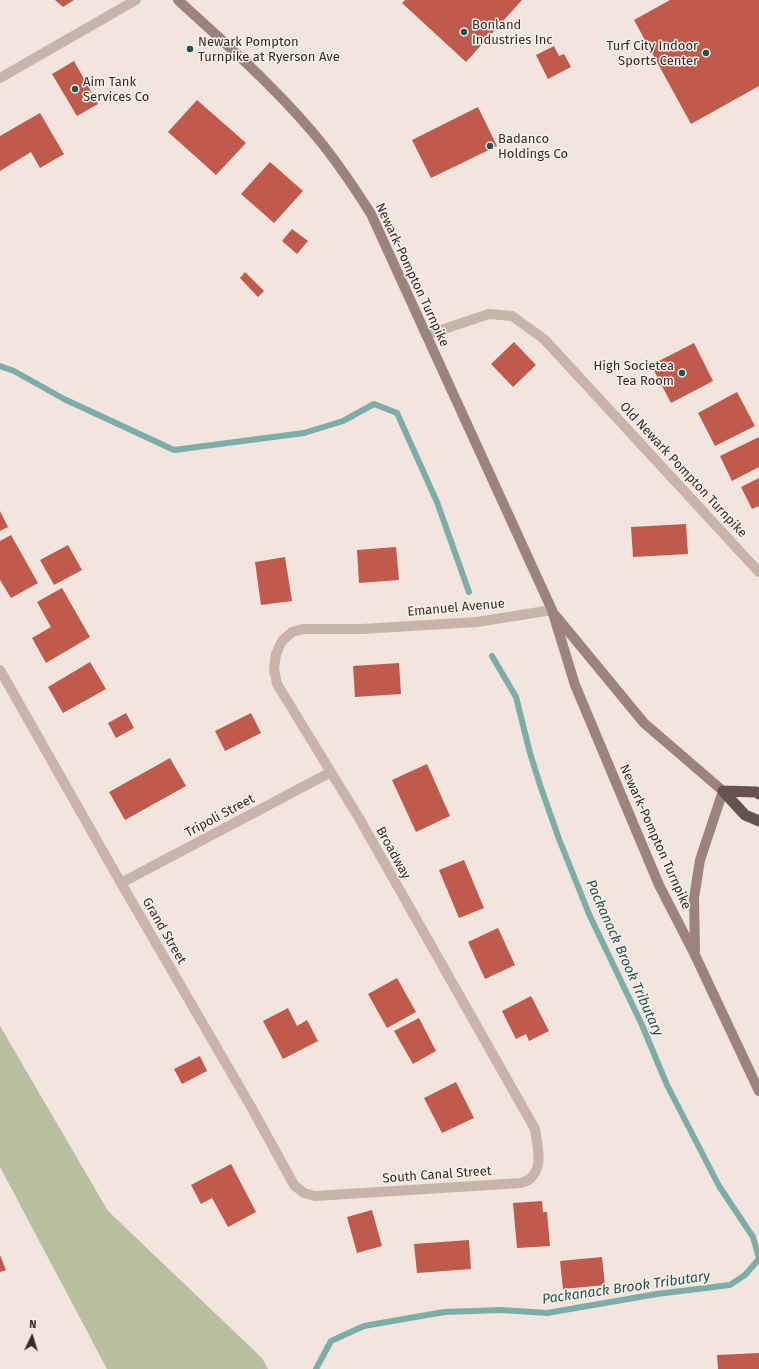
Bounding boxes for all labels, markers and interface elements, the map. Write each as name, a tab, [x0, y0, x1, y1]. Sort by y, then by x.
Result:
place label: Bonland Industries Inc	[472, 17, 553, 48]
marker: Bonland Industries Inc	[459, 27, 469, 37]
place label: Newark Pompton Turnpike at Ryerson Ave	[198, 34, 340, 65]
place label: Turf City Indoor Sports Center	[607, 38, 698, 69]
marker: Newark Pompton Turnpike at Ryerson Ave	[185, 44, 195, 54]
marker: Turf City Indoor Sports Center	[701, 48, 711, 58]
place label: Aim Tank Services Co	[83, 74, 149, 105]
marker: Aim Tank Services Co	[70, 84, 80, 94]
place label: Badanco Holdings Co	[498, 131, 568, 162]
marker: Badanco Holdings Co	[485, 141, 495, 151]
street label: Newark-Pompton Turnpike	[372, 201, 452, 349]
place label: High Societea Tea Room	[594, 358, 674, 389]
marker: High Societea Tea Room	[677, 368, 687, 378]
street label: Old Newark Pompton Turnpike	[616, 399, 750, 541]
street label: Emanuel Avenue	[407, 596, 505, 620]
street label: Newark-Pompton Turnpike	[616, 762, 694, 912]
street label: Tripoli Street	[183, 791, 257, 841]
street label: Broadway	[372, 824, 414, 882]
water label: Packanack Brook Tributary	[582, 877, 666, 1039]
street label: Grand Street	[139, 895, 189, 967]
street label: South Canal Street	[382, 1163, 492, 1187]
water label: Packanack Brook Tributary	[541, 1268, 711, 1308]
north arrow	[12, 1317, 52, 1357]
text: N	[29, 1318, 37, 1331]

